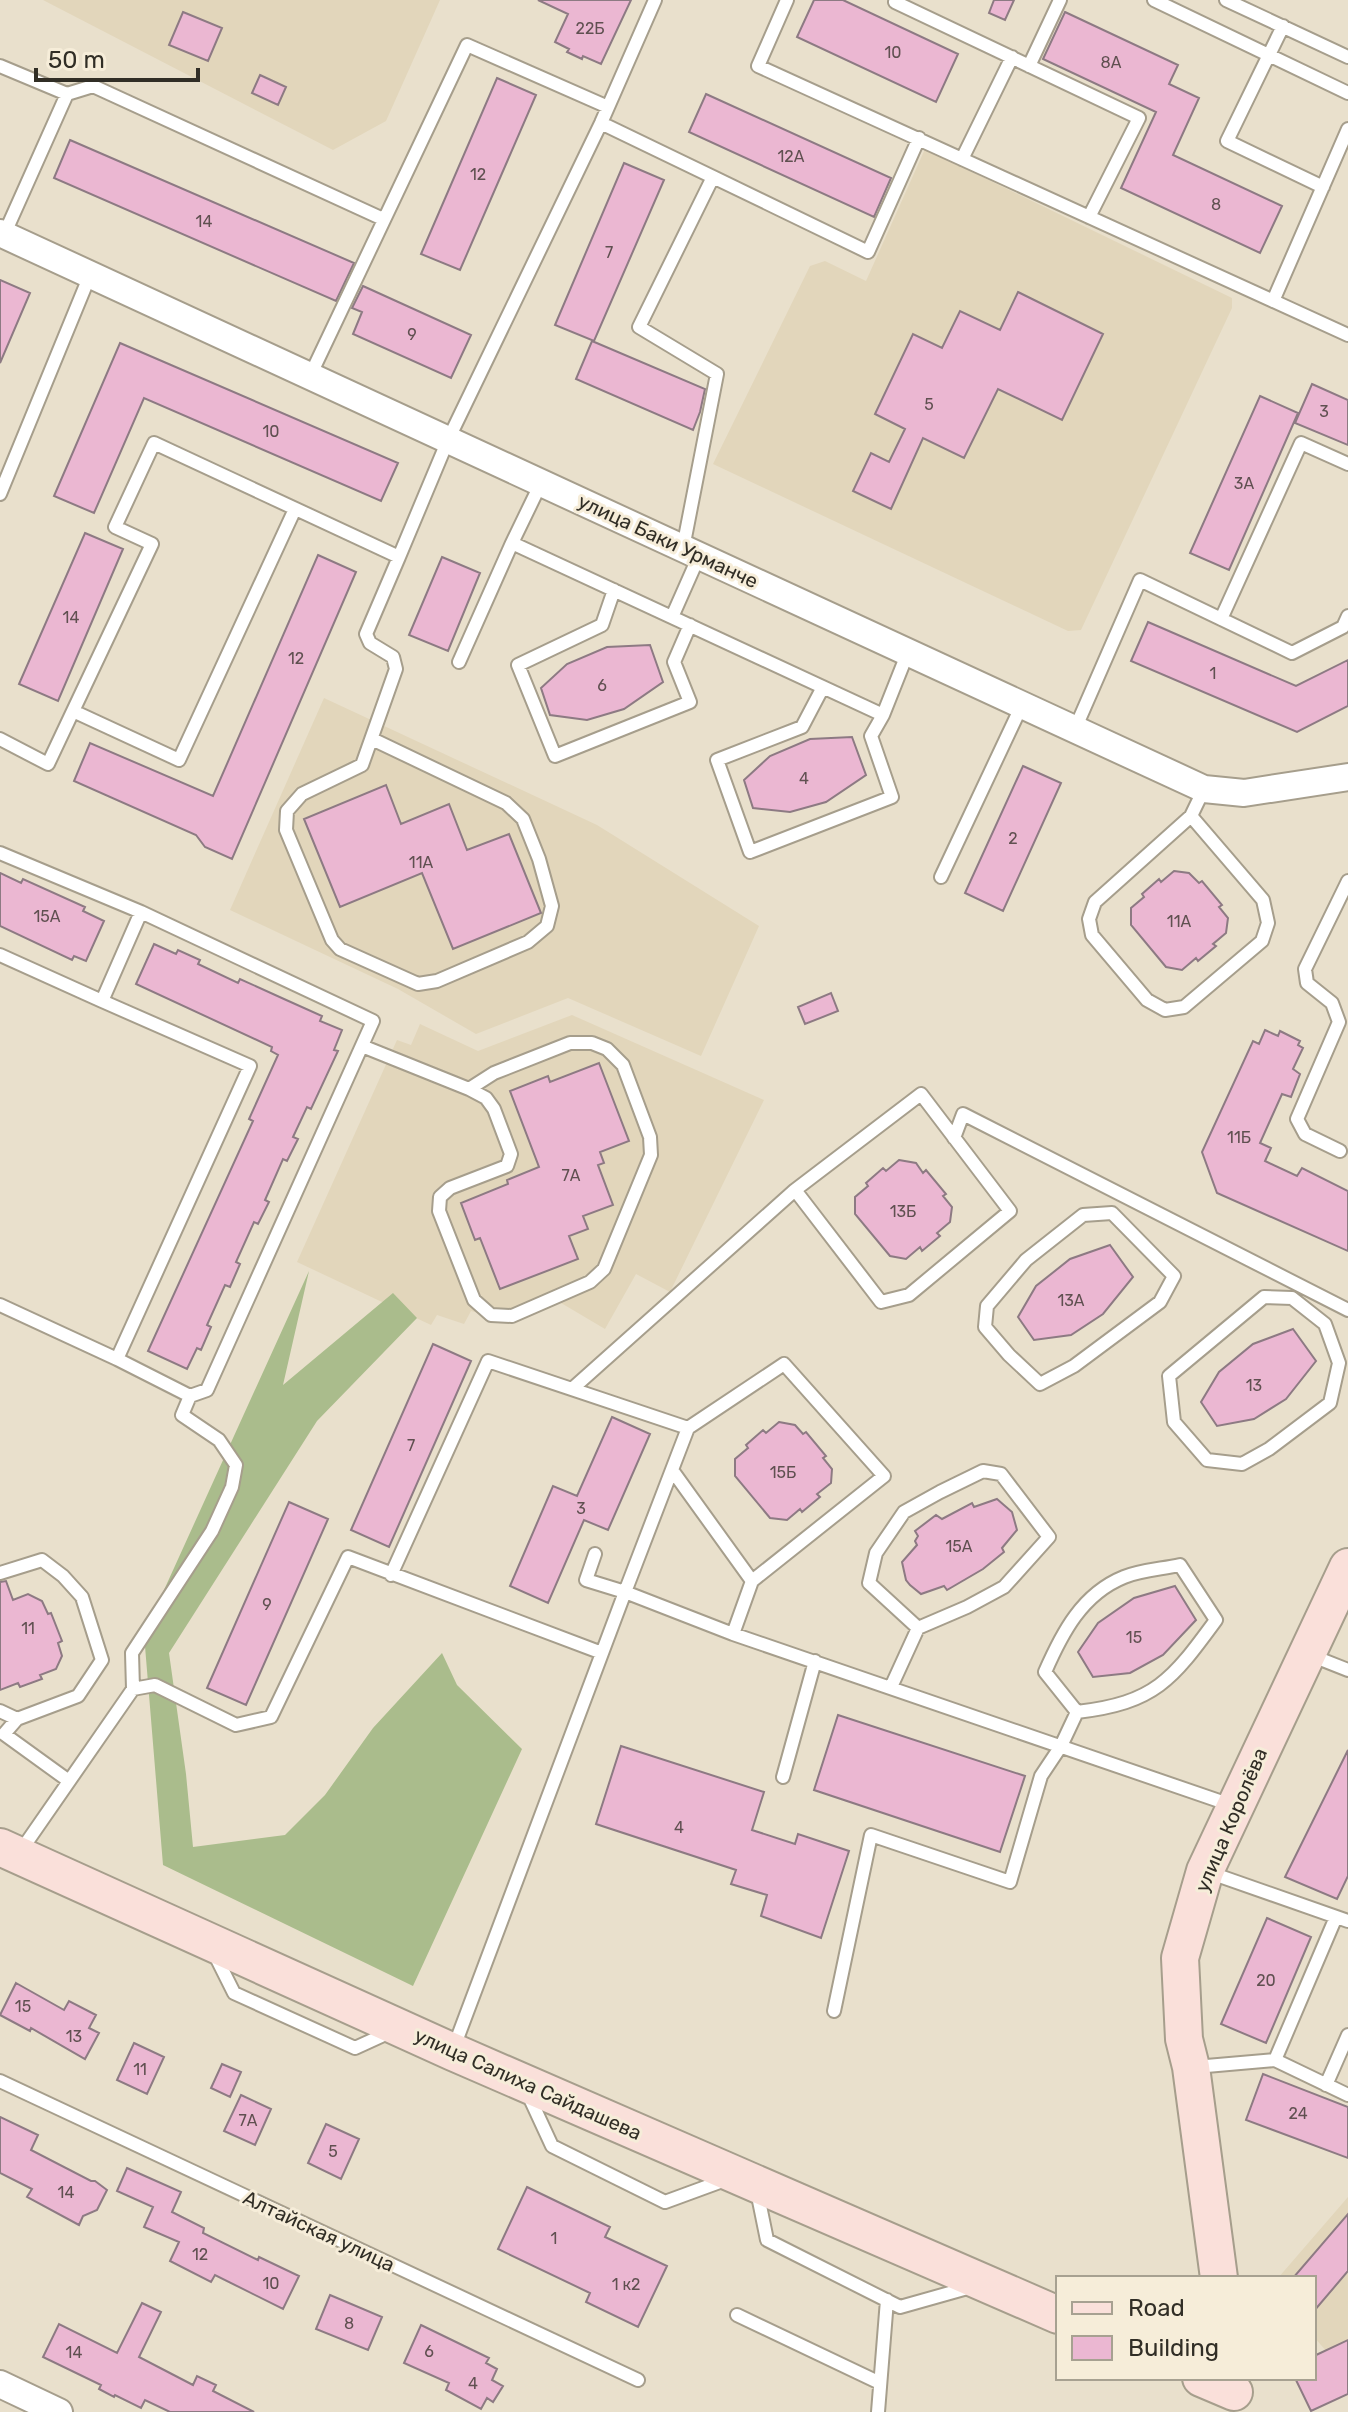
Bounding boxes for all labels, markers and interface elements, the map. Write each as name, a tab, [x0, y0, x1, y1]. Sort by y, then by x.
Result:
house number: 22Б	[575, 19, 605, 38]
scale bar	[36, 32, 198, 82]
house number: 10	[884, 43, 902, 62]
text: 50 m	[48, 46, 105, 74]
house number: 8А	[1101, 53, 1122, 72]
house number: 12А	[778, 147, 805, 166]
house number: 12	[470, 165, 486, 184]
house number: 8	[1211, 195, 1221, 214]
house number: 14	[196, 212, 212, 231]
house number: 7	[605, 243, 613, 262]
house number: 9	[407, 325, 417, 344]
house number: 5	[924, 395, 934, 414]
house number: 3	[1319, 402, 1329, 421]
house number: 10	[262, 422, 280, 441]
house number: 3А	[1234, 474, 1254, 493]
street label: улица Баки Урманче	[574, 489, 762, 593]
house number: 14	[63, 608, 79, 627]
house number: 12	[288, 649, 304, 668]
house number: 1	[1210, 664, 1216, 683]
house number: 6	[597, 676, 607, 695]
house number: 4	[799, 769, 809, 788]
house number: 2	[1008, 829, 1018, 848]
house number: 11А	[409, 853, 433, 872]
house number: 15А	[33, 907, 61, 926]
house number: 11А	[1167, 912, 1191, 931]
house number: 11Б	[1227, 1128, 1251, 1147]
house number: 7А	[562, 1166, 581, 1185]
house number: 13Б	[890, 1202, 916, 1221]
house number: 13А	[1057, 1291, 1085, 1310]
house number: 13	[1246, 1376, 1262, 1395]
house number: 7	[407, 1436, 415, 1455]
house number: 15Б	[770, 1463, 796, 1482]
house number: 3	[576, 1499, 586, 1518]
house number: 15А	[945, 1537, 973, 1556]
house number: 9	[262, 1595, 272, 1614]
house number: 11	[21, 1619, 35, 1638]
house number: 15	[1126, 1628, 1142, 1647]
street label: улица Королёва	[1190, 1744, 1272, 1896]
house number: 4	[674, 1818, 684, 1837]
house number: 20	[1256, 1971, 1276, 1990]
house number: 15	[15, 1997, 31, 2016]
street label: улица Салиха Сайдашева	[411, 2023, 645, 2145]
house number: 13	[66, 2027, 82, 2046]
house number: 11	[133, 2060, 147, 2079]
house number: 24	[1288, 2104, 1308, 2123]
house number: 7А	[239, 2111, 258, 2130]
house number: 5	[328, 2142, 338, 2161]
house number: 14	[58, 2183, 74, 2202]
street label: Алтайская улица	[239, 2185, 399, 2277]
house number: 1	[551, 2229, 557, 2248]
house number: 12	[192, 2245, 208, 2264]
house number: 10	[262, 2274, 280, 2293]
house number: 1 к2	[612, 2275, 640, 2294]
legend	[1056, 2276, 1316, 2380]
text: Road	[1128, 2294, 1185, 2322]
house number: 8	[344, 2314, 354, 2333]
text: Building	[1128, 2334, 1219, 2362]
house number: 6	[424, 2342, 434, 2361]
house number: 14	[66, 2343, 82, 2362]
house number: 4	[468, 2374, 478, 2393]

